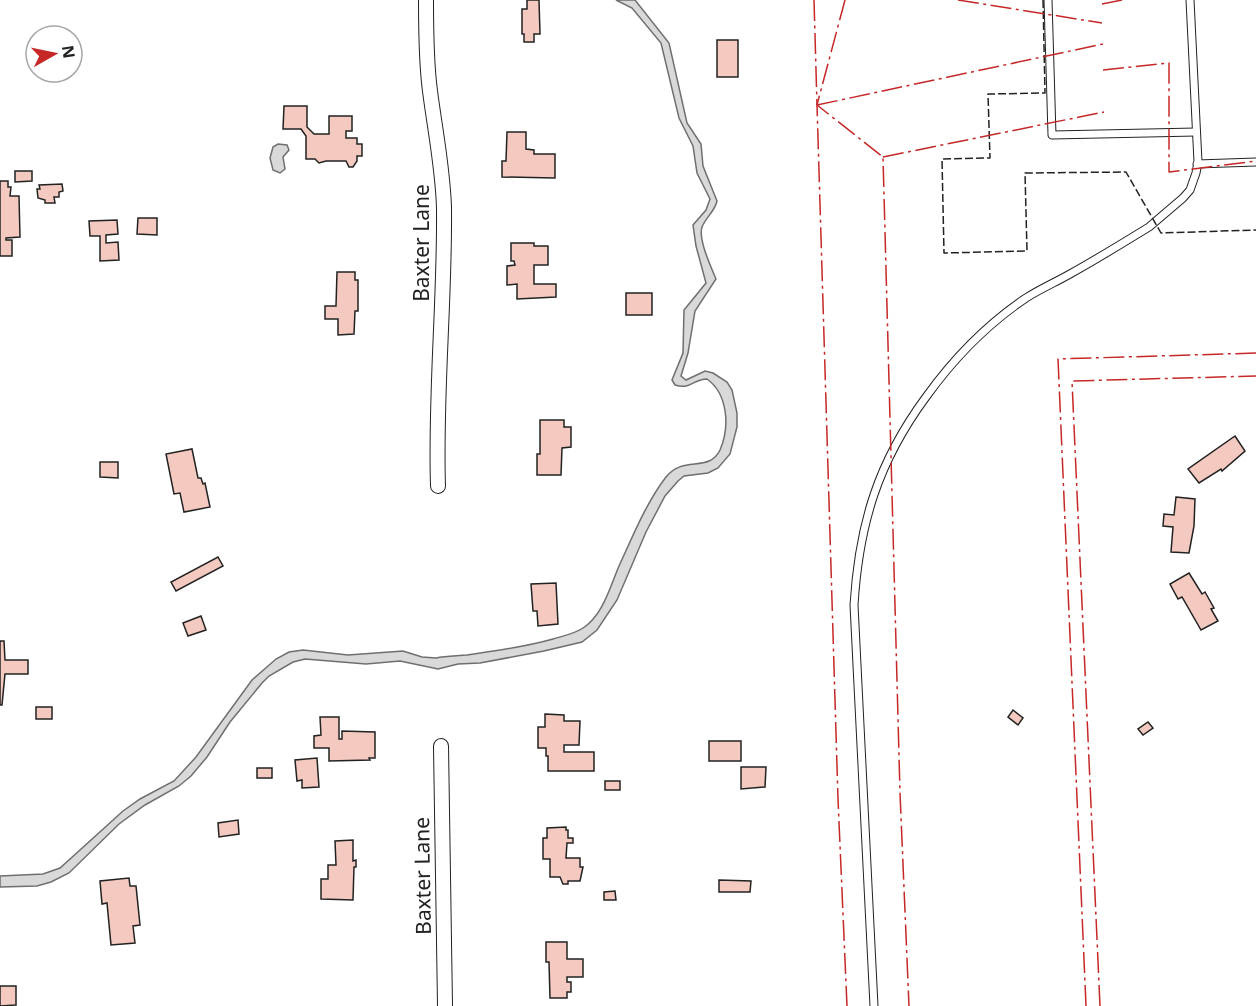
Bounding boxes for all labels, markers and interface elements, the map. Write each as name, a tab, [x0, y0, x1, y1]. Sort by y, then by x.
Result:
north arrow	[24, 24, 84, 84]
text: N	[57, 44, 81, 60]
street label: Baxter Lane	[407, 184, 435, 302]
street label: Baxter Lane	[407, 817, 437, 935]

